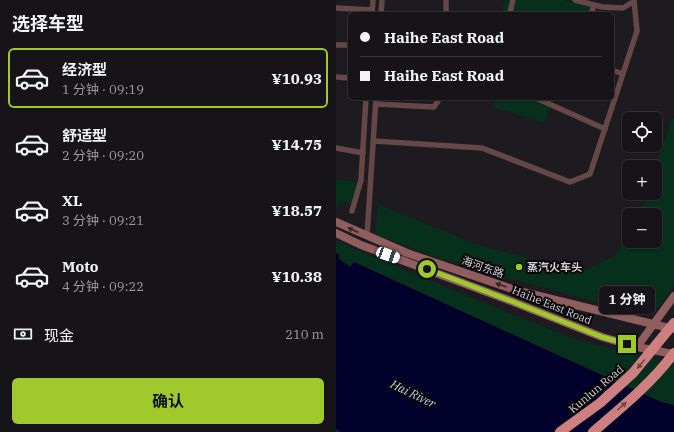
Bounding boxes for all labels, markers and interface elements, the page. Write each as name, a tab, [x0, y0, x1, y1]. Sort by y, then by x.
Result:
text: 选择车型	[12, 12, 84, 35]
text: Haihe East Road	[384, 28, 504, 47]
icon: car	[14, 60, 50, 96]
text: 经济型	[62, 60, 107, 79]
text: Haihe East Road	[384, 66, 504, 85]
text: ¥10.93	[272, 69, 322, 88]
text: 1 分钟 · 09:19	[62, 81, 144, 98]
map controls	[622, 112, 662, 248]
button: locate	[622, 112, 662, 152]
icon: car	[14, 126, 50, 162]
text: 舒适型	[62, 126, 107, 145]
text: ¥14.75	[272, 135, 322, 154]
text: 2 分钟 · 09:20	[62, 147, 144, 164]
button: +	[622, 160, 662, 200]
text: XL	[62, 191, 82, 210]
icon: car	[14, 192, 50, 228]
text: ¥18.57	[272, 201, 322, 220]
button: −	[622, 208, 662, 248]
text: 3 分钟 · 09:21	[62, 212, 144, 229]
one-way arrow	[347, 227, 359, 233]
car	[375, 245, 401, 265]
street label: 海河东路	[460, 253, 506, 281]
text: Moto	[62, 257, 99, 276]
icon: car	[14, 258, 50, 294]
route start	[418, 260, 436, 278]
place label: 蒸汽火车头	[527, 260, 582, 274]
marker: 蒸汽火车头	[514, 262, 524, 272]
text: ¥10.38	[272, 267, 322, 286]
text: 4 分钟 · 09:22	[62, 278, 144, 295]
one-way arrow	[495, 282, 507, 288]
street label: Haihe East Road	[510, 283, 594, 327]
callout: 1 分钟	[599, 286, 655, 314]
text: 1 分钟	[609, 291, 645, 308]
icon: cash	[12, 323, 34, 345]
text: 现金	[44, 326, 74, 345]
text: 210 m	[285, 326, 324, 343]
route end	[618, 335, 636, 353]
one-way arrow	[636, 359, 645, 370]
street label: Kunlun Road	[566, 362, 627, 416]
water label: Hai River	[387, 376, 439, 411]
button: 确认	[12, 378, 324, 424]
one-way arrow	[617, 402, 627, 411]

